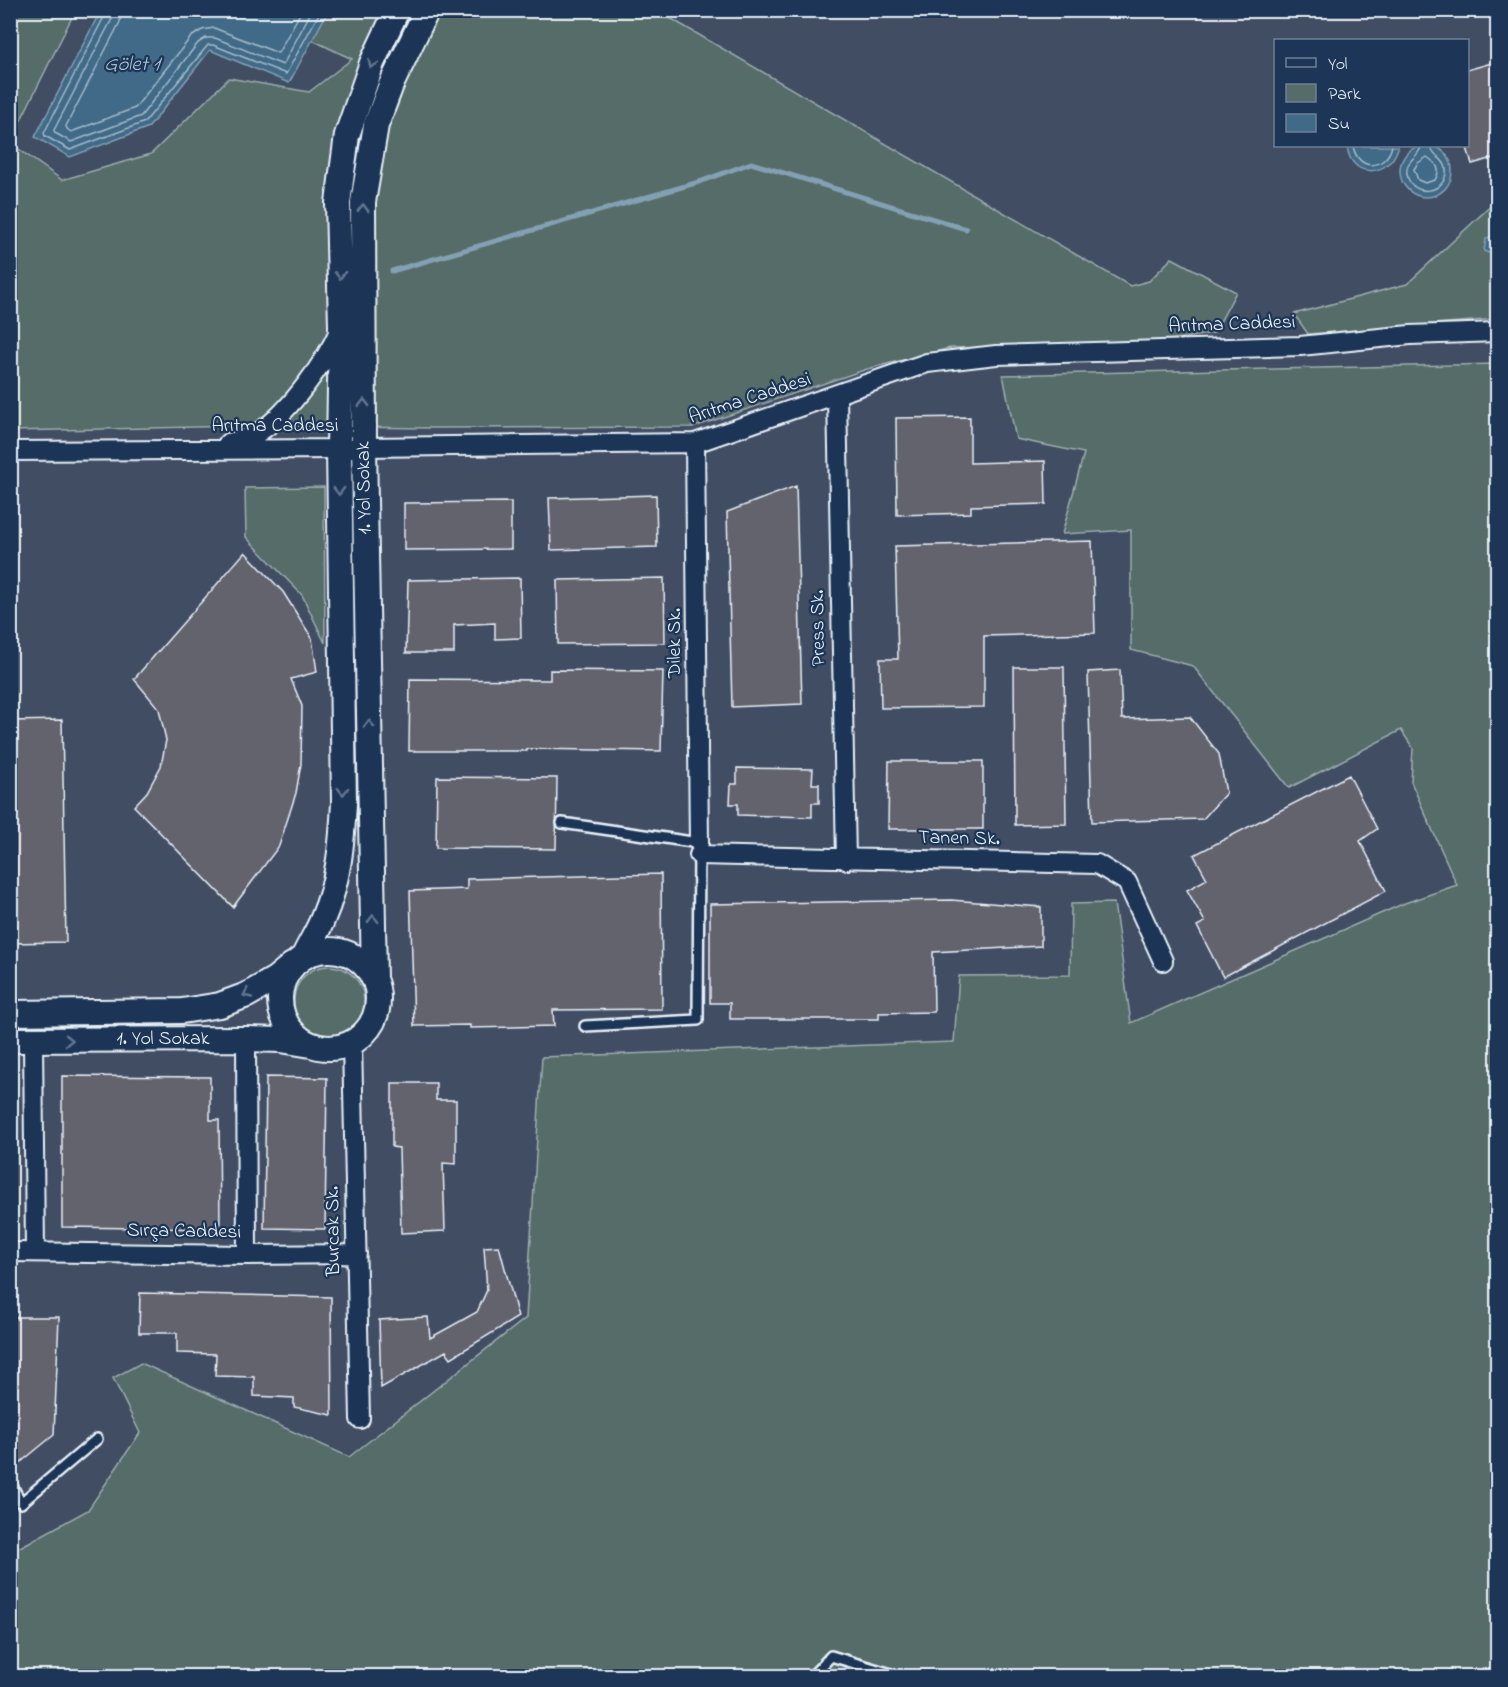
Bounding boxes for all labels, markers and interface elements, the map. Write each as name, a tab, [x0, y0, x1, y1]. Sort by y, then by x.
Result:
legend	[1274, 39, 1469, 147]
water label: Gölet 1	[104, 50, 163, 80]
text: Yol	[1328, 52, 1348, 78]
one-way arrow	[367, 57, 379, 68]
text: Park	[1328, 82, 1361, 108]
text: Su	[1328, 112, 1350, 138]
one-way arrow	[357, 204, 369, 213]
one-way arrow	[334, 270, 346, 279]
street label: Arıtma Caddesi	[1168, 308, 1296, 342]
street label: Arıtma Caddesi	[685, 366, 815, 432]
one-way arrow	[358, 399, 370, 408]
street label: Arıtma Caddesi	[211, 412, 339, 441]
street label: 1. Yol Sokak	[350, 441, 380, 535]
one-way arrow	[333, 486, 345, 495]
street label: Press Sk.	[804, 589, 834, 667]
street label: Dilek Sk.	[661, 608, 690, 679]
one-way arrow	[362, 720, 375, 729]
one-way arrow	[337, 786, 350, 795]
street label: Tanen Sk.	[918, 824, 1000, 854]
one-way arrow	[366, 915, 379, 924]
one-way arrow	[242, 986, 253, 998]
street label: 1. Yol Sokak	[116, 1025, 210, 1054]
one-way arrow	[64, 1034, 73, 1046]
street label: Burcak Sk.	[319, 1186, 349, 1277]
street label: Sırça Caddesi	[127, 1217, 241, 1247]

